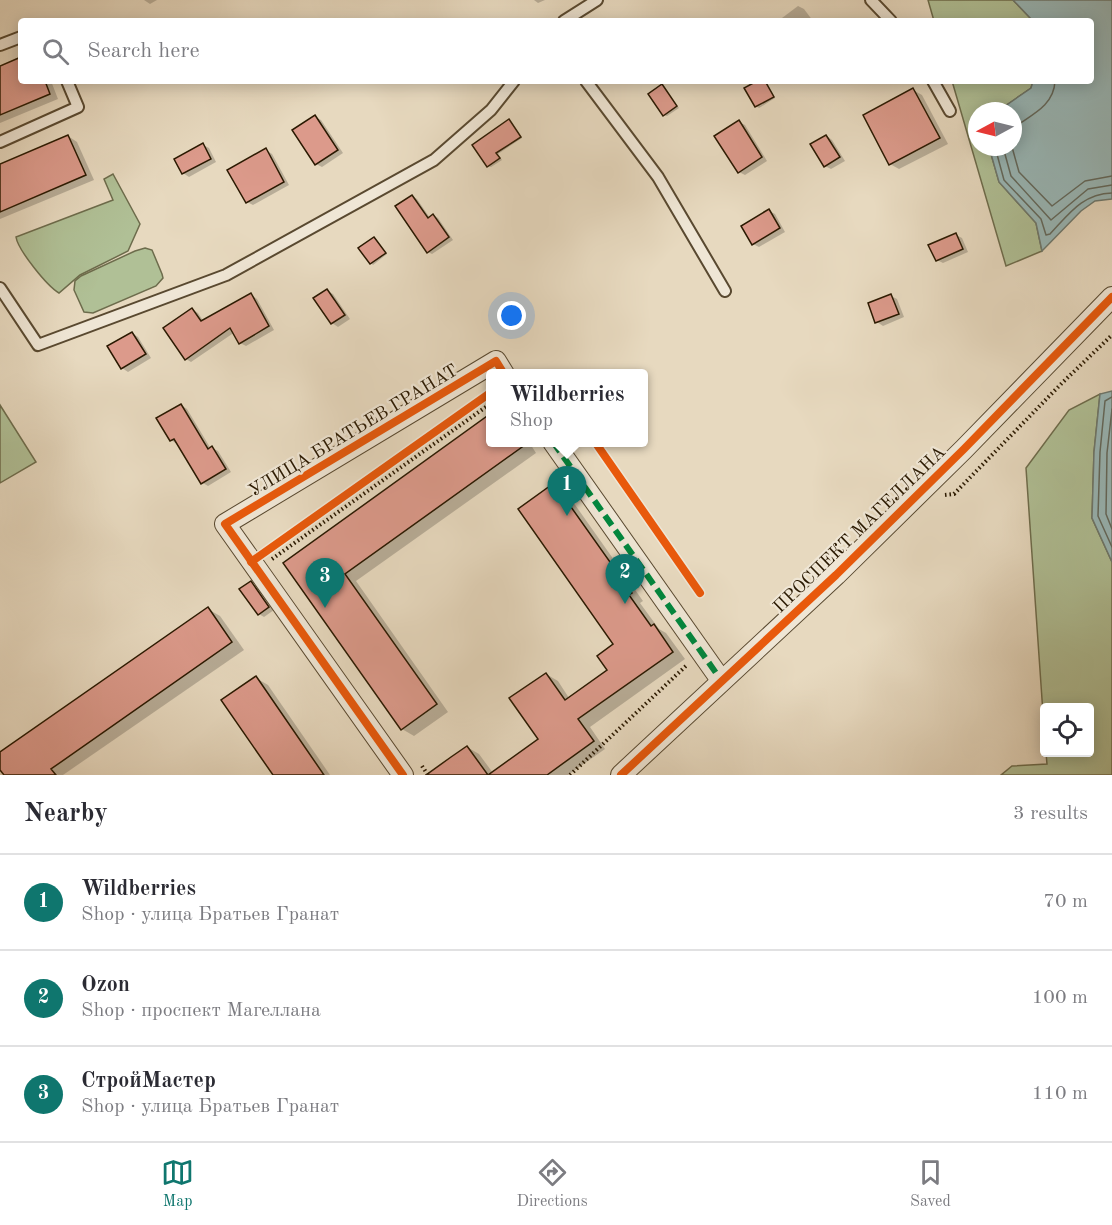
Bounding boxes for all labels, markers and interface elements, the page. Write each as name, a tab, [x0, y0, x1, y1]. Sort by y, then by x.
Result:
search box	[18, 18, 1094, 84]
icon: search	[39, 35, 72, 68]
text: Search here	[87, 40, 200, 62]
north arrow	[968, 102, 1022, 156]
your location	[497, 301, 526, 330]
street label: УЛИЦА БРАТЬЕВ ГРАНАТ	[246, 361, 461, 500]
popup	[486, 369, 648, 447]
text: Wildberries	[510, 384, 624, 406]
text: Shop	[510, 411, 553, 431]
street label: ПРОСПЕКТ МАГЕЛЛАНА	[770, 443, 949, 617]
pin: 1	[548, 466, 586, 516]
pin: 2	[606, 554, 644, 604]
pin: 3	[306, 558, 344, 608]
map controls	[1040, 703, 1094, 757]
button: locate	[1040, 703, 1094, 757]
text: Nearby	[24, 801, 108, 827]
text: 3 results	[1013, 804, 1088, 824]
text: Wildberries	[81, 878, 196, 900]
text: 1	[38, 892, 49, 912]
text: 70 m	[1043, 892, 1088, 912]
text: Shop · улица Братьев Гранат	[81, 905, 339, 925]
text: Ozon	[81, 974, 130, 996]
text: 2	[38, 988, 49, 1008]
text: 100 m	[1032, 988, 1088, 1008]
text: Shop · проспект Магеллана	[81, 1001, 321, 1021]
text: СтройМастер	[81, 1070, 216, 1092]
text: 3	[38, 1084, 49, 1104]
text: 110 m	[1032, 1084, 1088, 1104]
text: Shop · улица Братьев Гранат	[81, 1097, 339, 1117]
tab: Map	[161, 1156, 194, 1212]
tab: Directions	[517, 1156, 588, 1212]
tab: Saved	[910, 1156, 951, 1212]

